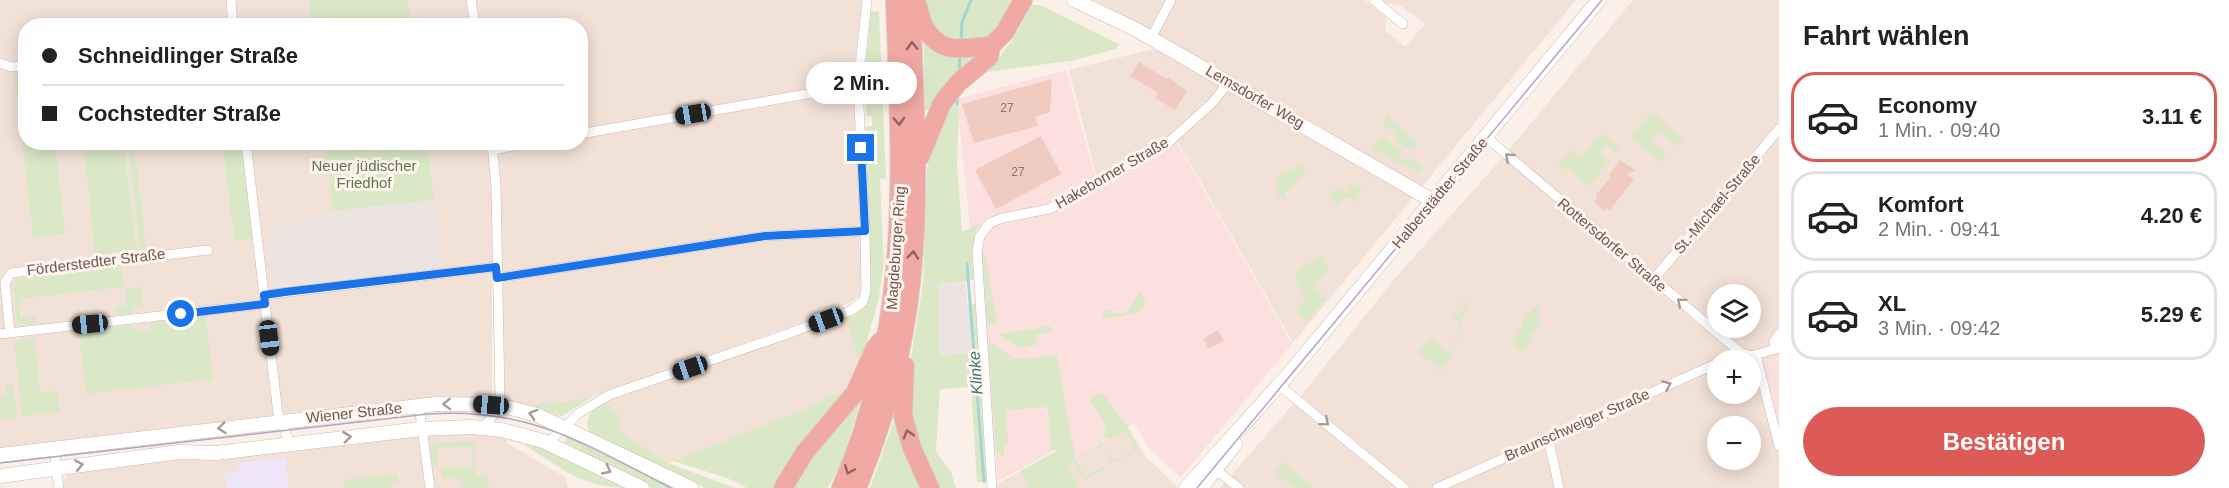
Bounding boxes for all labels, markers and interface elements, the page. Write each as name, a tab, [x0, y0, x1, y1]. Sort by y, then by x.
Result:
text: Fahrt wählen	[1803, 21, 1970, 51]
one-way arrow	[906, 41, 918, 50]
text: Schneidlinger Straße	[78, 43, 298, 68]
callout: 2 Min.	[806, 61, 916, 103]
street label: Lemsdorfer Weg	[1203, 62, 1307, 132]
text: 2 Min.	[833, 72, 890, 94]
icon: car	[1806, 90, 1860, 144]
text: Economy	[1878, 93, 1977, 118]
text: Cochstedter Straße	[78, 101, 281, 126]
house number: 27	[1000, 101, 1014, 115]
car	[674, 102, 712, 126]
text: 3.11 €	[2142, 104, 2202, 129]
one-way arrow	[893, 117, 905, 126]
text: 1 Min. · 09:40	[1878, 119, 2000, 141]
street label: Hakeborner Straße	[1052, 133, 1171, 212]
route end	[847, 134, 874, 161]
street label: Halberstädter Straße	[1388, 134, 1491, 251]
street label: St.-Michael-Straße	[1670, 150, 1763, 257]
one-way arrow	[1505, 153, 1516, 164]
park label: Neuer jüdischer Friedhof	[311, 157, 417, 191]
house number: 27	[1011, 165, 1025, 179]
street label: Magdeburger Ring	[883, 185, 908, 311]
icon: car	[1806, 189, 1860, 243]
text: Komfort	[1878, 192, 1964, 217]
street label: Rottersdorfer Straße	[1554, 194, 1670, 295]
text: 4.20 €	[2141, 203, 2202, 228]
text: 2 Min. · 09:41	[1878, 218, 2000, 240]
street label: Förderstedter Straße	[26, 245, 166, 278]
one-way arrow	[906, 251, 919, 260]
map controls	[1707, 284, 1761, 470]
button: layers	[1707, 284, 1761, 338]
icon: car	[1806, 288, 1860, 342]
text: XL	[1878, 291, 1906, 316]
one-way arrow	[1677, 298, 1688, 309]
route start	[167, 300, 194, 327]
text: 5.29 €	[2141, 302, 2202, 327]
car	[806, 305, 846, 335]
car	[71, 313, 109, 335]
text: 3 Min. · 09:42	[1878, 317, 2000, 339]
car	[258, 319, 280, 357]
button: +	[1707, 350, 1761, 404]
water label: Klinke	[965, 351, 985, 395]
car	[670, 354, 710, 382]
one-way arrow	[1660, 380, 1671, 392]
street label: Braunschweiger Straße	[1502, 385, 1652, 464]
car	[472, 395, 510, 415]
one-way arrow	[442, 397, 451, 410]
street label: Wiener Straße	[305, 399, 403, 426]
button: Bestätigen	[1803, 407, 2205, 476]
one-way arrow	[528, 409, 539, 421]
one-way arrow	[1318, 415, 1329, 426]
button: −	[1707, 416, 1761, 470]
one-way arrow	[217, 421, 226, 434]
one-way arrow	[903, 429, 915, 440]
one-way arrow	[343, 431, 352, 444]
one-way arrow	[73, 459, 83, 472]
one-way arrow	[601, 463, 611, 474]
one-way arrow	[844, 463, 856, 474]

